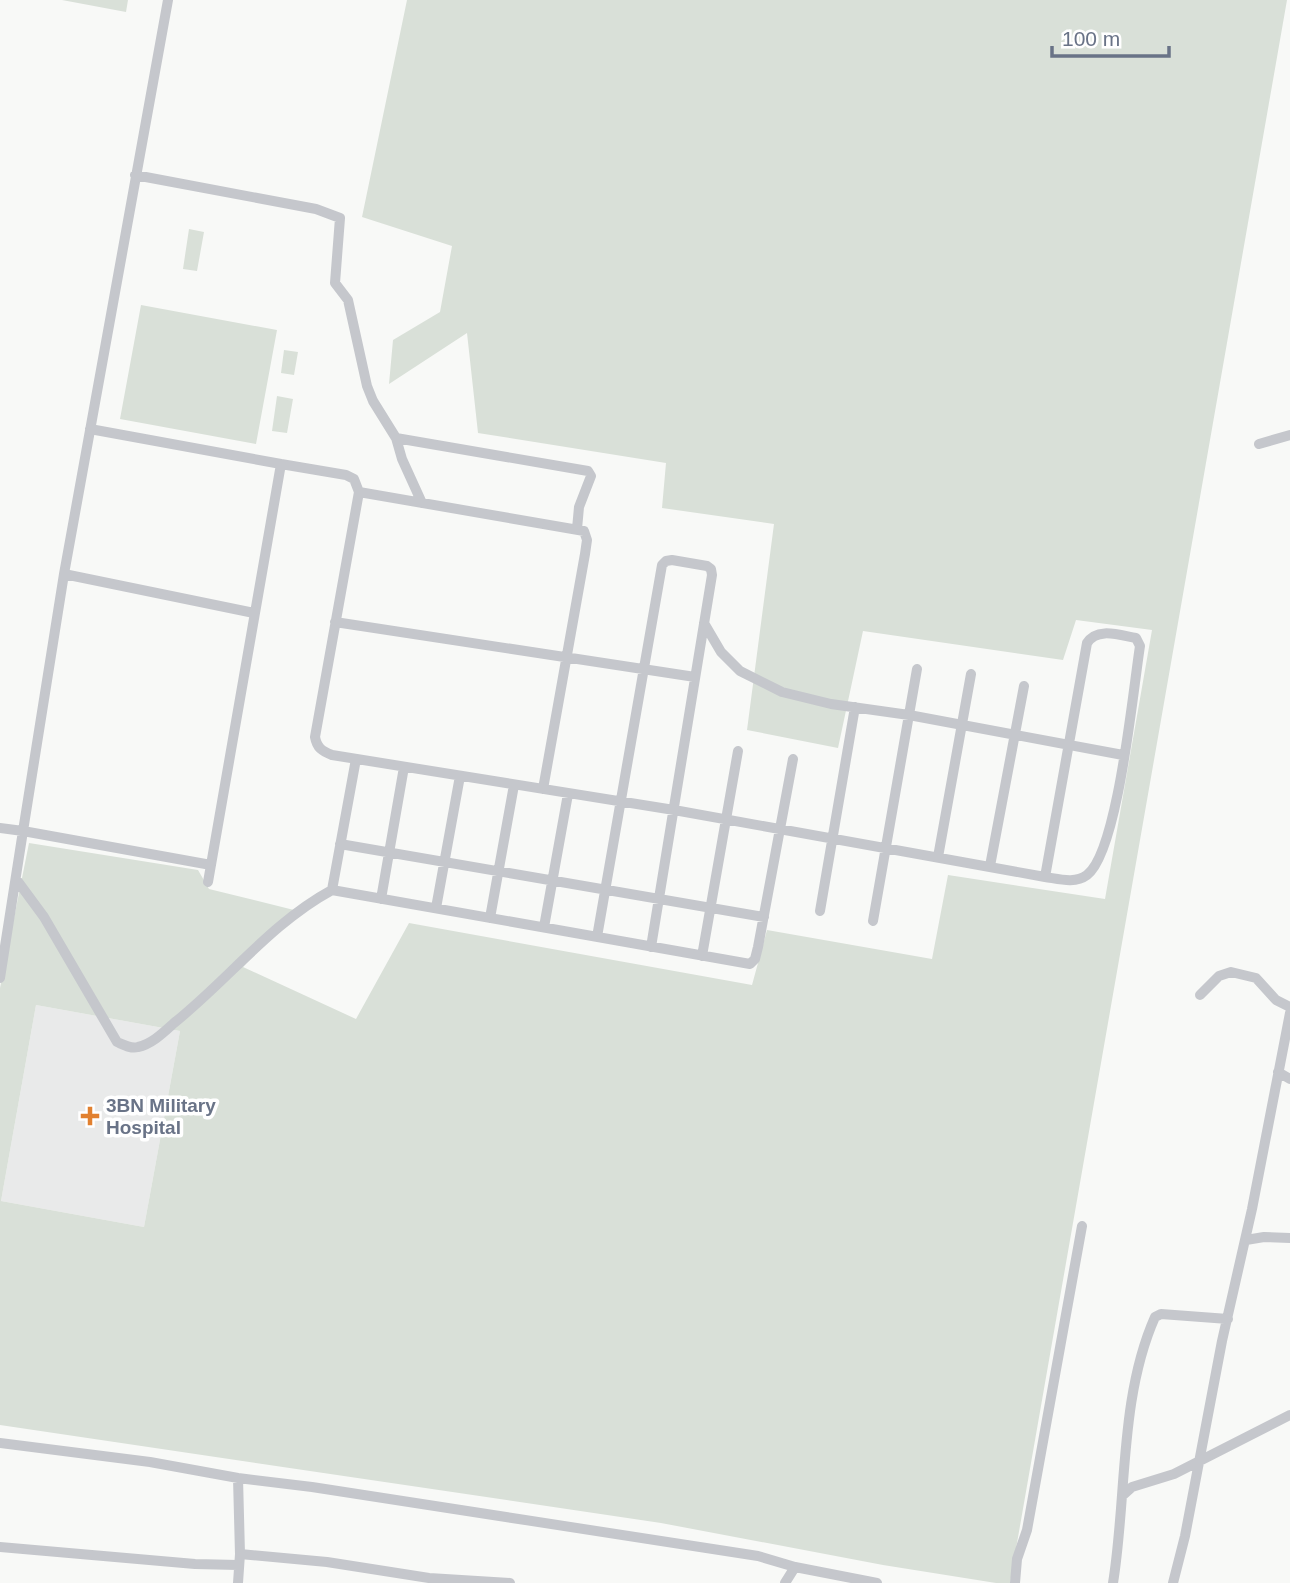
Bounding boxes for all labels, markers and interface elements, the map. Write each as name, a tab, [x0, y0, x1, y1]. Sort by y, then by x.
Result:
scale bar	[1052, 14, 1169, 58]
text: 100 m	[1062, 27, 1120, 50]
place label: 3BN Military Hospital	[106, 1095, 216, 1138]
marker: 3BN Military Hospital	[80, 1106, 100, 1126]

